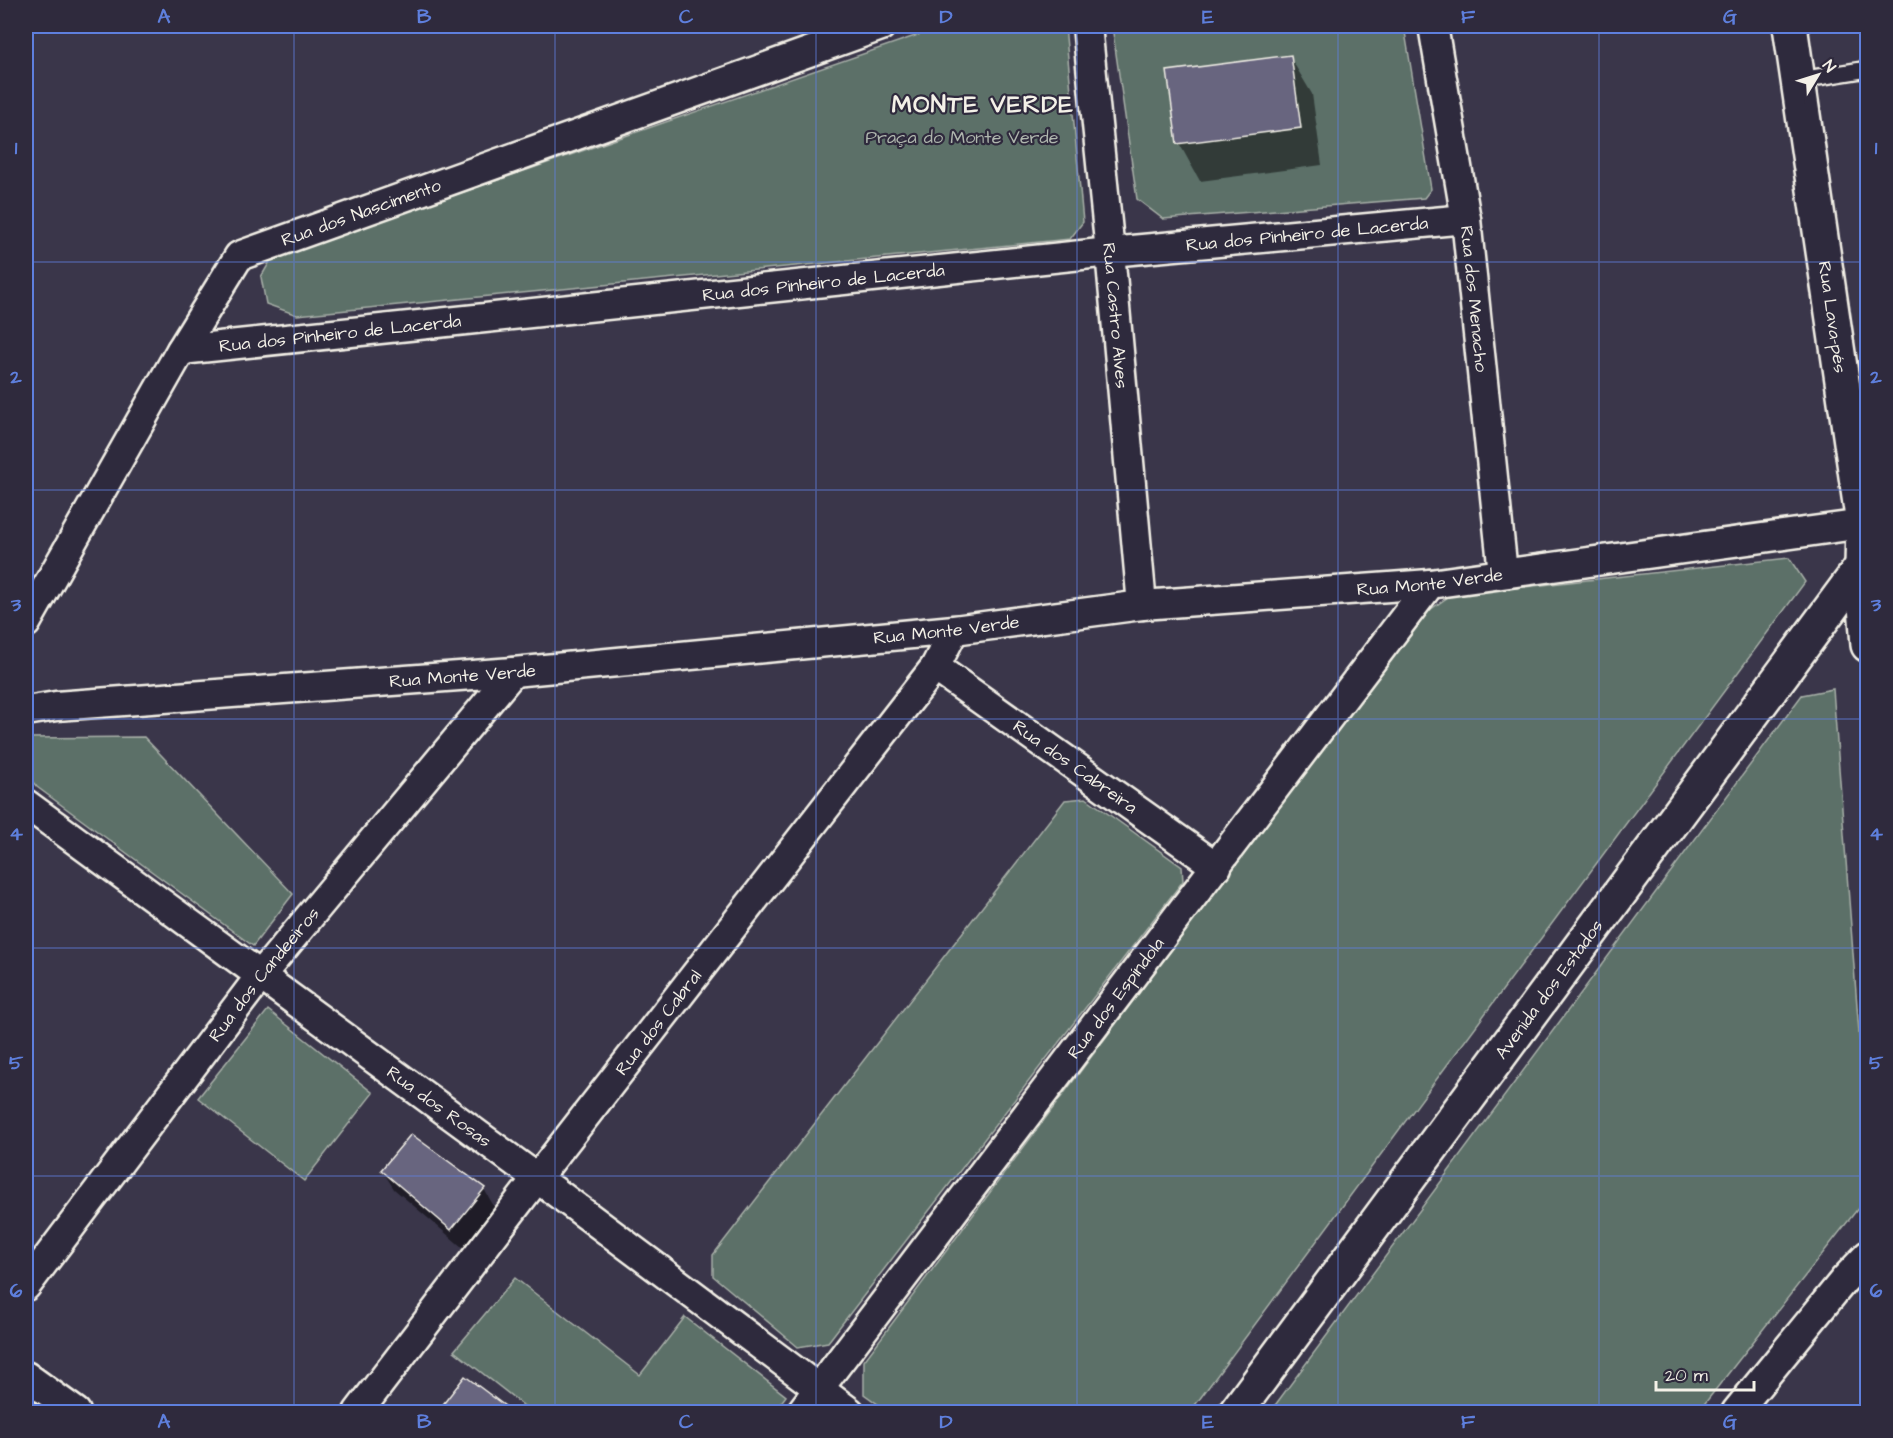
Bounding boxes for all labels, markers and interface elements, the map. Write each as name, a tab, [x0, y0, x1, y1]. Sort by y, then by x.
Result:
text: A	[158, 3, 171, 31]
text: B	[417, 3, 432, 31]
text: C	[679, 3, 694, 31]
text: D	[940, 3, 953, 31]
text: E	[1202, 3, 1214, 31]
text: F	[1461, 3, 1476, 31]
text: G	[1723, 3, 1737, 31]
north arrow	[1788, 45, 1848, 105]
text: N	[1817, 56, 1841, 77]
district label: MONTE VERDE	[892, 88, 1074, 122]
park label: Praça do Monte Verde	[865, 125, 1059, 150]
text: 1	[15, 134, 18, 162]
text: 1	[1875, 134, 1878, 162]
street label: Rua dos Nascimento	[278, 172, 444, 252]
street label: Rua dos Pinheiro de Lacerda	[1185, 210, 1429, 257]
street label: Rua dos Menacho	[1454, 224, 1494, 373]
street label: Rua Castro Alves	[1097, 241, 1135, 390]
street label: Rua dos Pinheiro de Lacerda	[701, 257, 946, 307]
street label: Rua Lava-pés	[1812, 259, 1853, 375]
street label: Rua dos Pinheiro de Lacerda	[218, 308, 462, 358]
text: 2	[9, 363, 22, 391]
text: 2	[1869, 363, 1882, 391]
street label: Rua Monte Verde	[1356, 562, 1504, 602]
text: 3	[10, 591, 22, 619]
text: 3	[1870, 591, 1882, 619]
street label: Rua Monte Verde	[872, 609, 1021, 650]
street label: Rua Monte Verde	[388, 657, 537, 694]
street label: Rua dos Cabreira	[1008, 714, 1143, 819]
text: 4	[9, 820, 23, 848]
text: 4	[1869, 820, 1883, 848]
street label: Rua dos Candeeiros	[202, 902, 325, 1047]
street label: Avenida dos Estados	[1489, 914, 1609, 1064]
street label: Rua dos Espíndola	[1061, 932, 1170, 1064]
street label: Rua dos Cabral	[609, 964, 708, 1080]
text: 5	[9, 1049, 24, 1077]
text: 5	[1869, 1049, 1884, 1077]
street label: Rua dos Rosas	[382, 1060, 497, 1153]
text: 6	[10, 1277, 23, 1305]
text: 6	[1870, 1277, 1883, 1305]
scale bar	[1656, 1354, 1754, 1392]
text: 20 m	[1665, 1363, 1708, 1388]
text: A	[158, 1408, 171, 1436]
text: B	[417, 1408, 432, 1436]
text: C	[679, 1408, 694, 1436]
text: D	[940, 1408, 953, 1436]
text: E	[1202, 1408, 1214, 1436]
text: F	[1461, 1408, 1476, 1436]
text: G	[1723, 1408, 1737, 1436]

